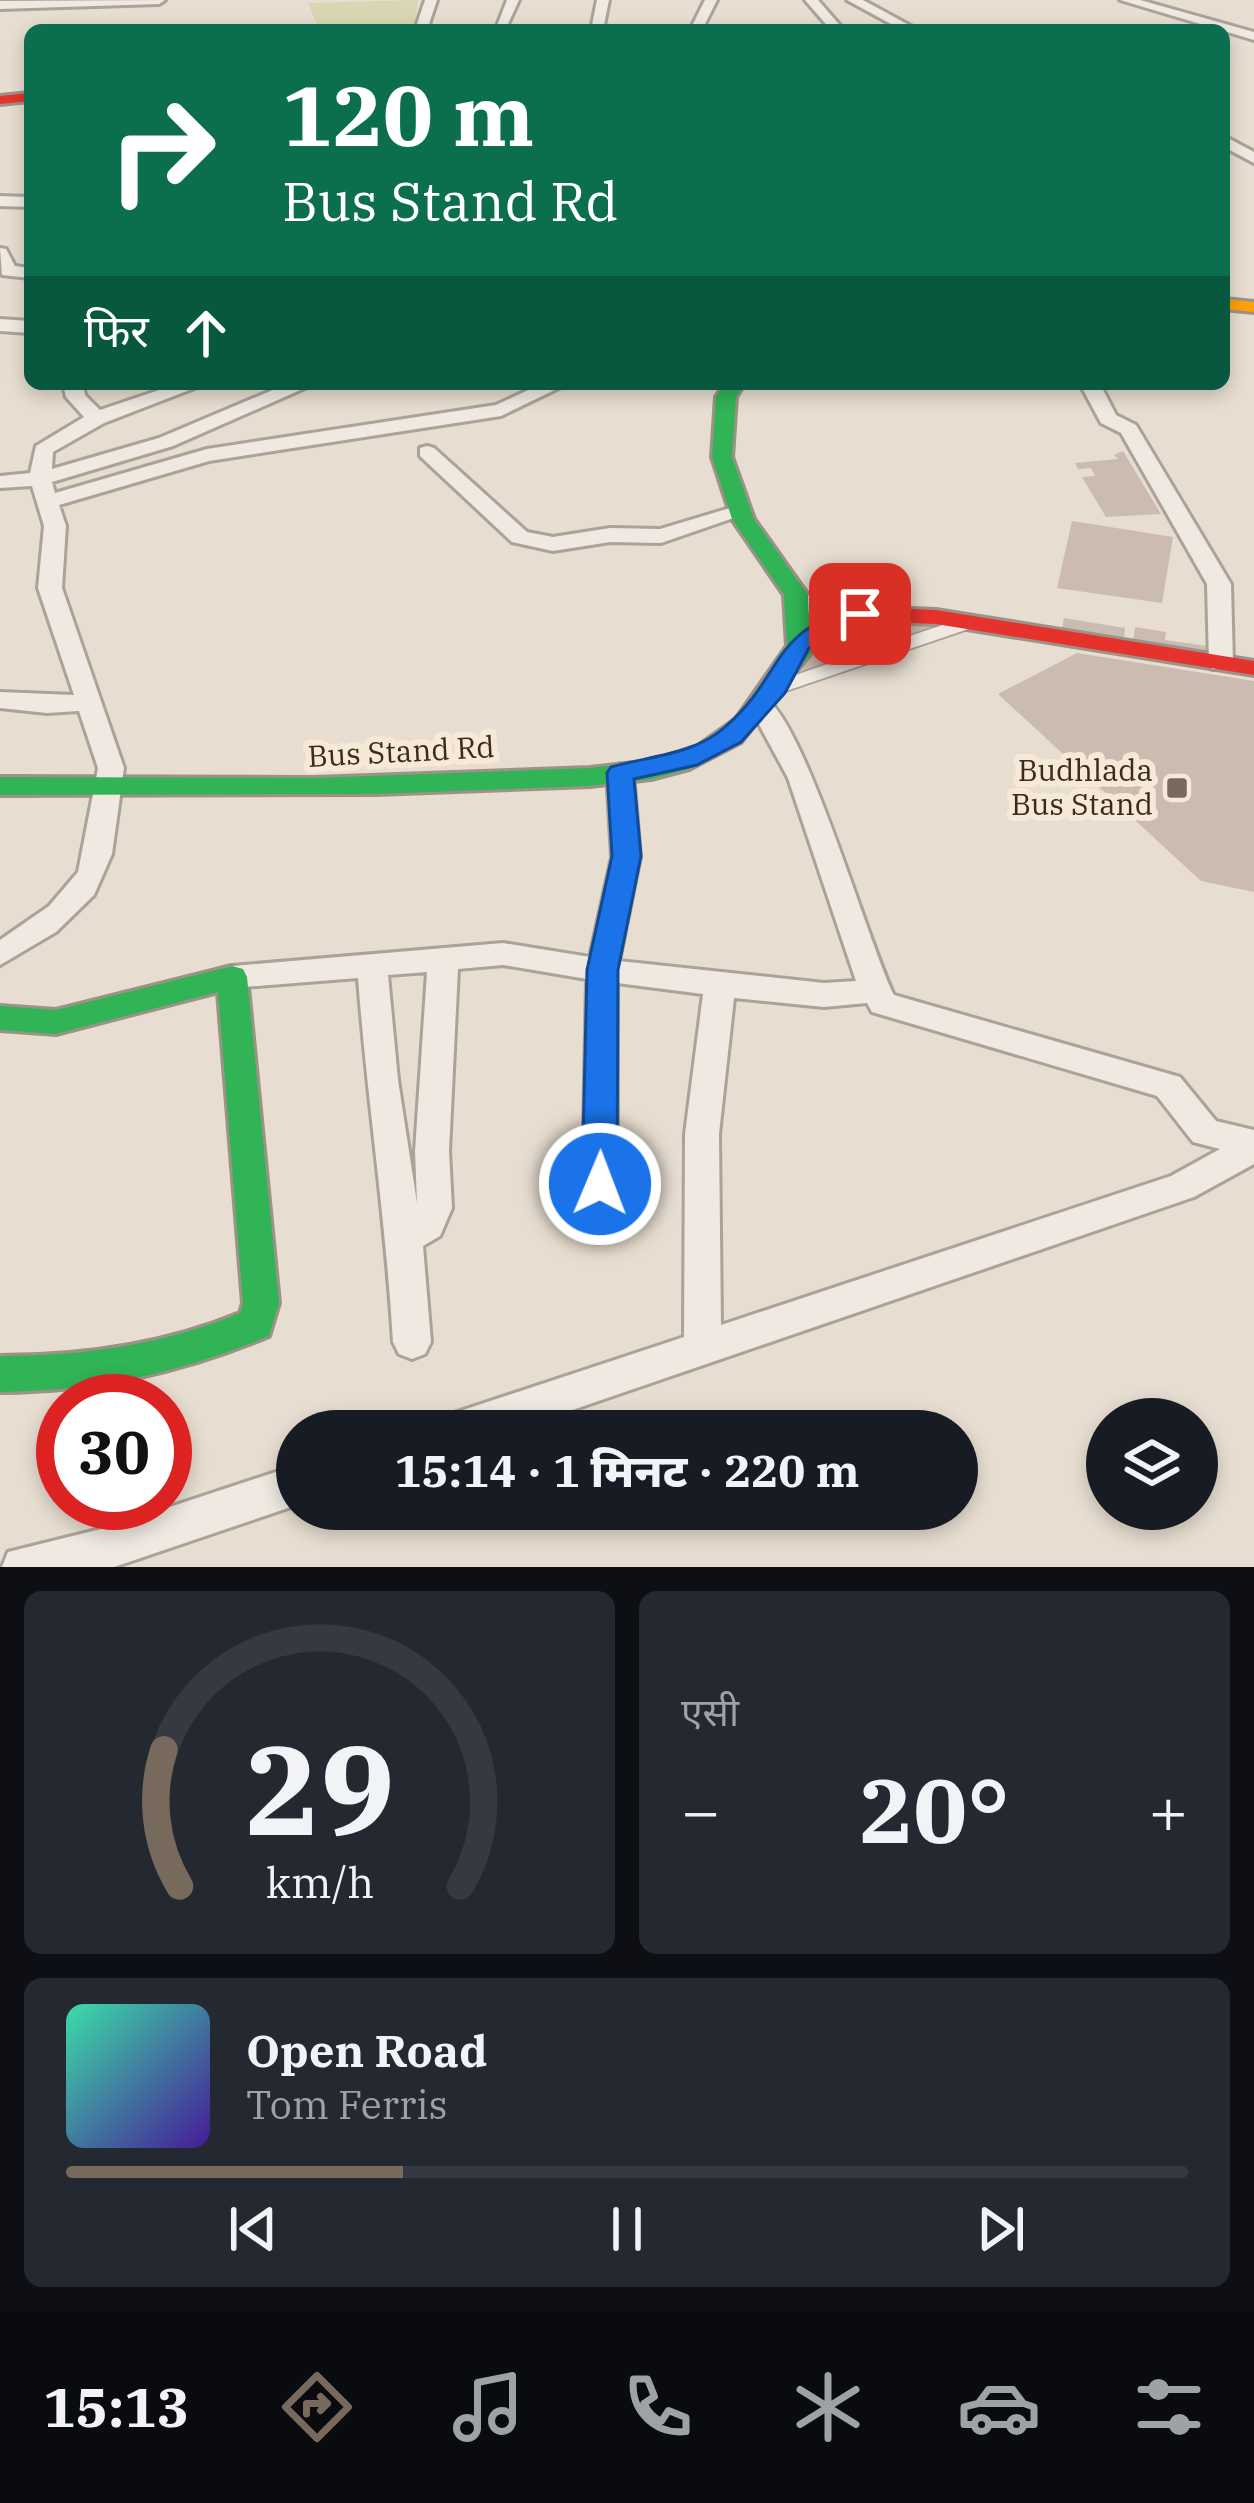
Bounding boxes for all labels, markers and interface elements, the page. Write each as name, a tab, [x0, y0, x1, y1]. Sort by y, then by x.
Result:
text: 120 m	[282, 60, 534, 169]
icon: right	[84, 72, 240, 228]
text: Bus Stand Rd	[282, 166, 618, 236]
icon: ahead	[173, 300, 239, 366]
text: फिर	[84, 301, 149, 359]
pin	[809, 563, 911, 665]
icon: arrive	[827, 581, 893, 647]
street label: Bus Stand Rd	[307, 726, 495, 775]
place label: Budhlada Bus Stand	[1011, 750, 1153, 823]
marker: Budhlada Bus Stand	[1164, 775, 1190, 801]
position arrow	[537, 1121, 663, 1247]
speed limit sign: 30	[36, 1374, 192, 1530]
map controls	[1086, 1398, 1218, 1530]
button: layers	[1086, 1398, 1218, 1530]
text: 15:14 · 1 मिनट · 220 m	[395, 1441, 859, 1499]
text: एसी	[681, 1686, 739, 1737]
text: 29	[245, 1707, 394, 1869]
text: 20°	[859, 1751, 1010, 1868]
text: −	[681, 1767, 721, 1853]
text: +	[1148, 1767, 1188, 1853]
text: km/h	[265, 1853, 374, 1909]
text: Open Road	[246, 2021, 487, 2079]
text: Tom Ferris	[246, 2079, 448, 2130]
icon: previous	[220, 2196, 286, 2262]
icon: pause	[594, 2196, 660, 2262]
icon: next	[968, 2196, 1034, 2262]
icon: directions	[275, 2365, 359, 2449]
icon: music	[446, 2365, 530, 2449]
icon: phone	[616, 2365, 700, 2449]
icon: climate	[786, 2365, 870, 2449]
icon: car	[957, 2365, 1041, 2449]
icon: filters	[1127, 2365, 1211, 2449]
text: 15:13	[43, 2372, 189, 2442]

